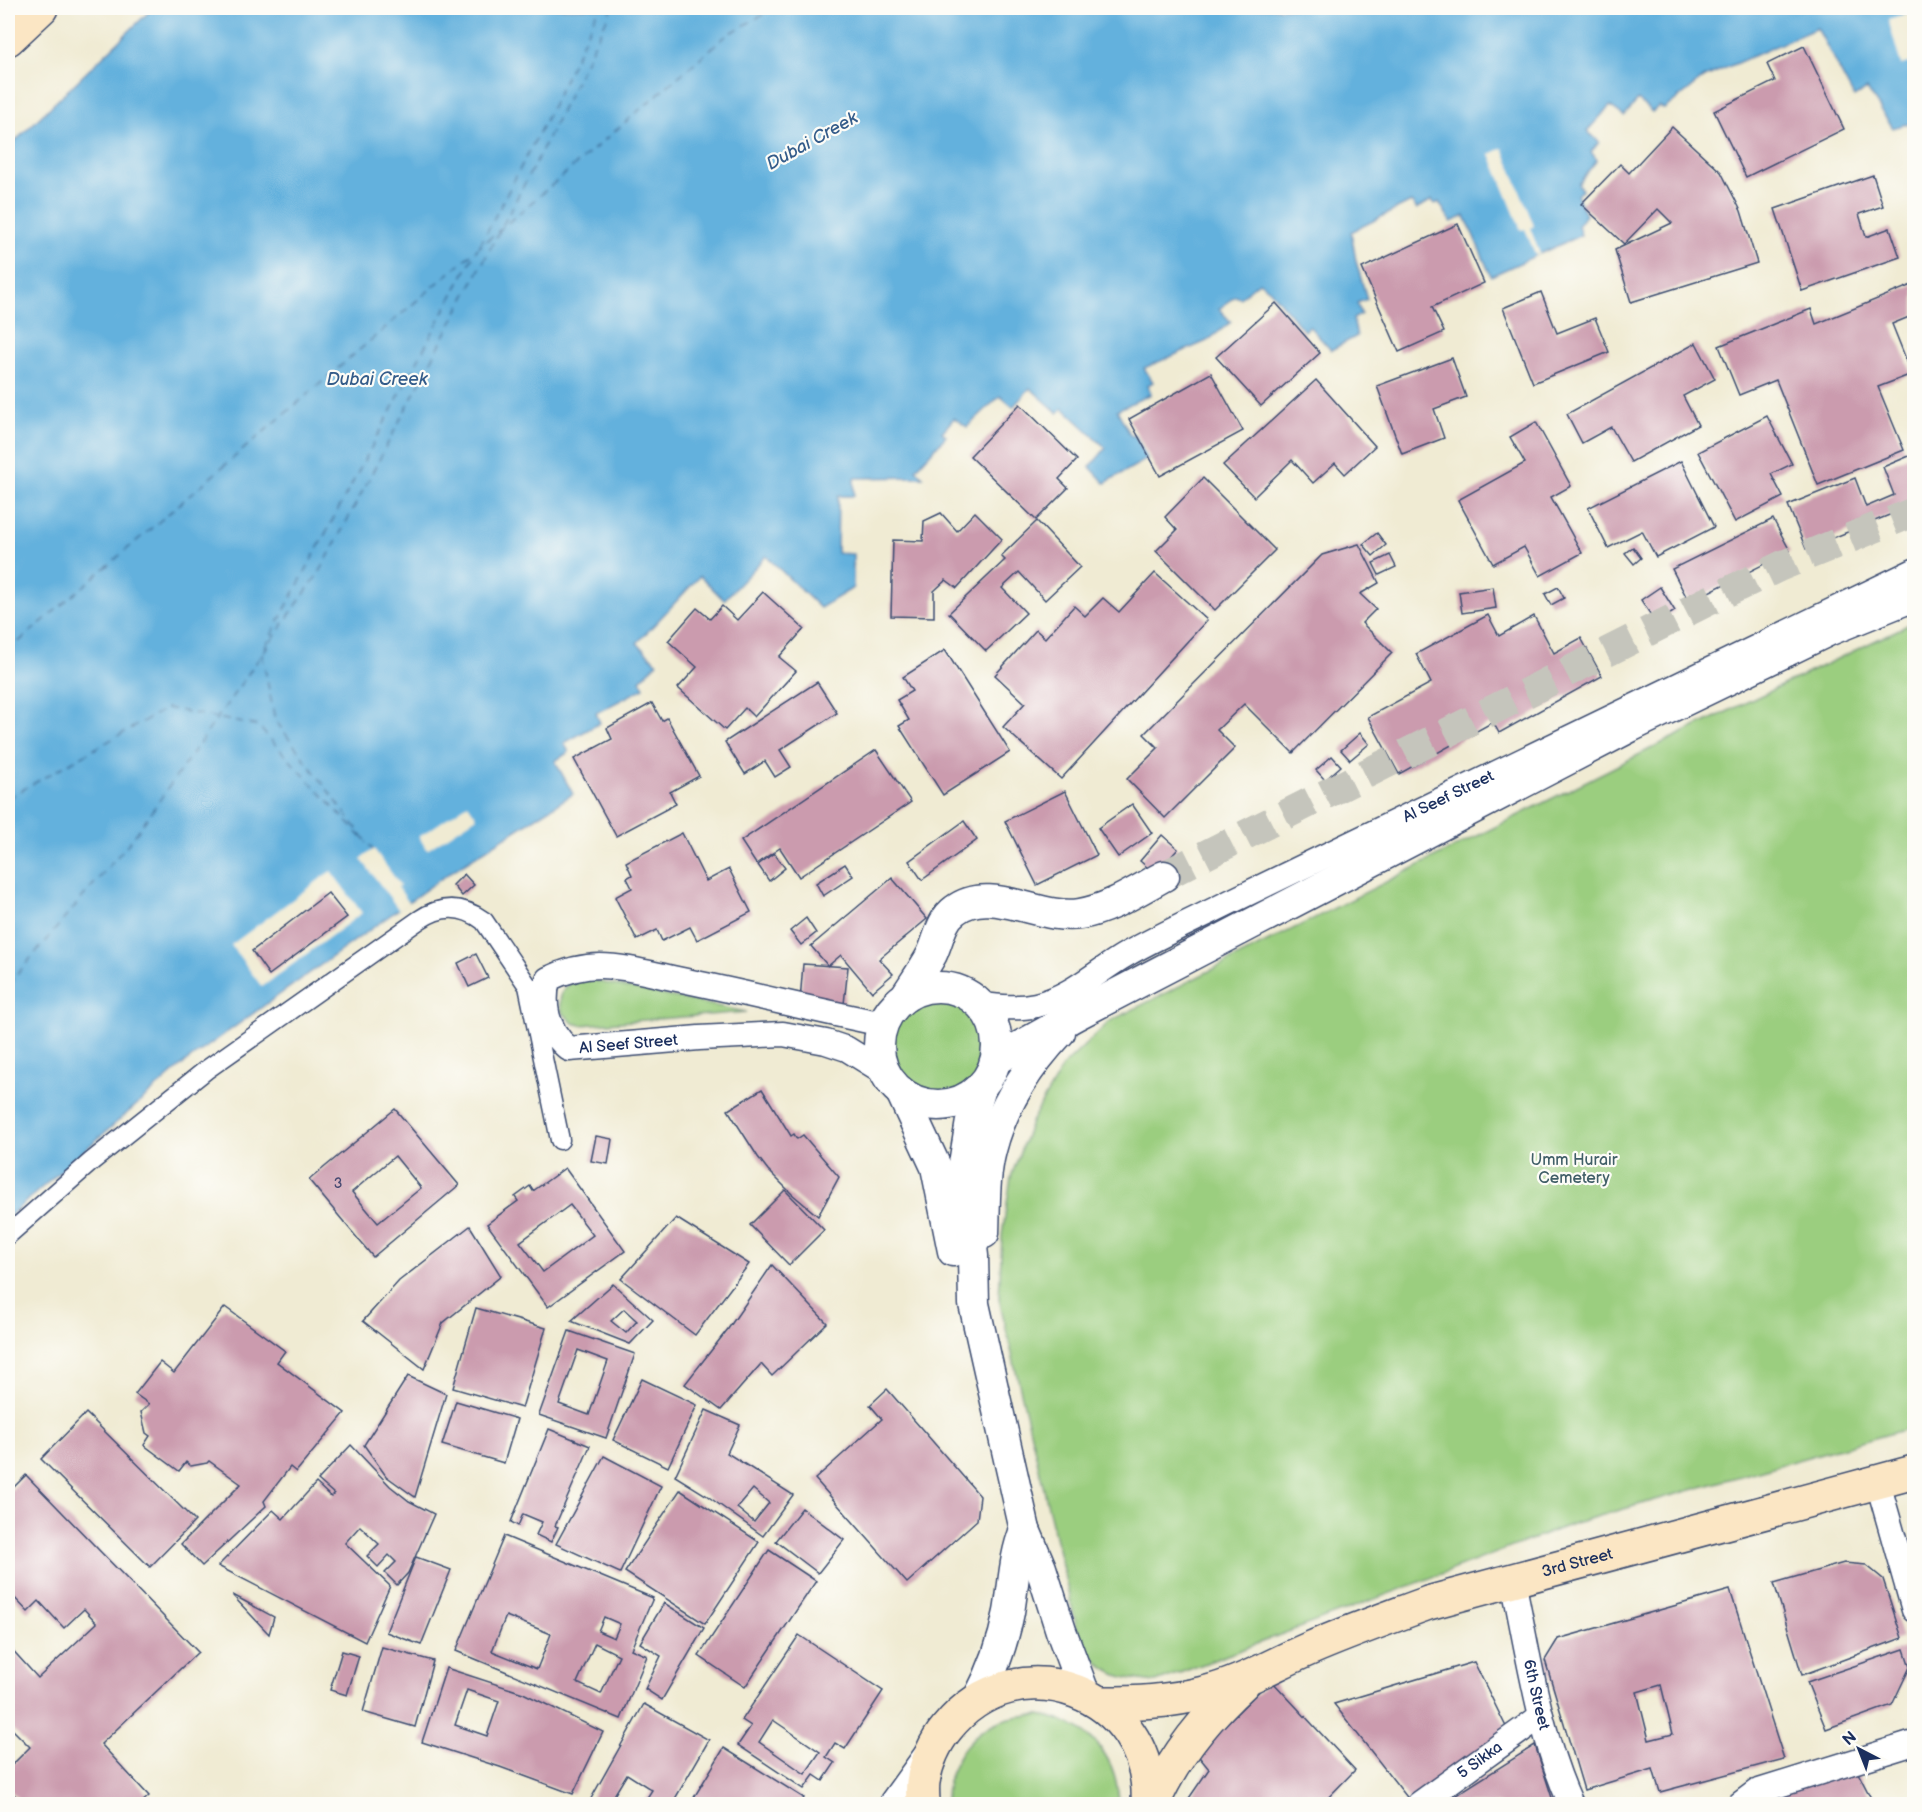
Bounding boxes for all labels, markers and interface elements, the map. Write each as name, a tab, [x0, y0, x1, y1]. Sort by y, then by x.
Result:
water label: Dubai Creek	[763, 107, 862, 175]
water label: Dubai Creek	[326, 369, 429, 390]
street label: Al Seef Street	[1400, 766, 1497, 826]
street label: Al Seef Street	[578, 1030, 679, 1058]
park label: Umm Hurair Cemetery	[1530, 1151, 1618, 1188]
house number: 3	[334, 1175, 342, 1192]
street label: 3rd Street	[1540, 1544, 1615, 1581]
street label: 6th Street	[1519, 1658, 1554, 1732]
north arrow	[1829, 1719, 1889, 1779]
text: N	[1839, 1728, 1861, 1750]
street label: 5 Sikka	[1454, 1737, 1506, 1783]

